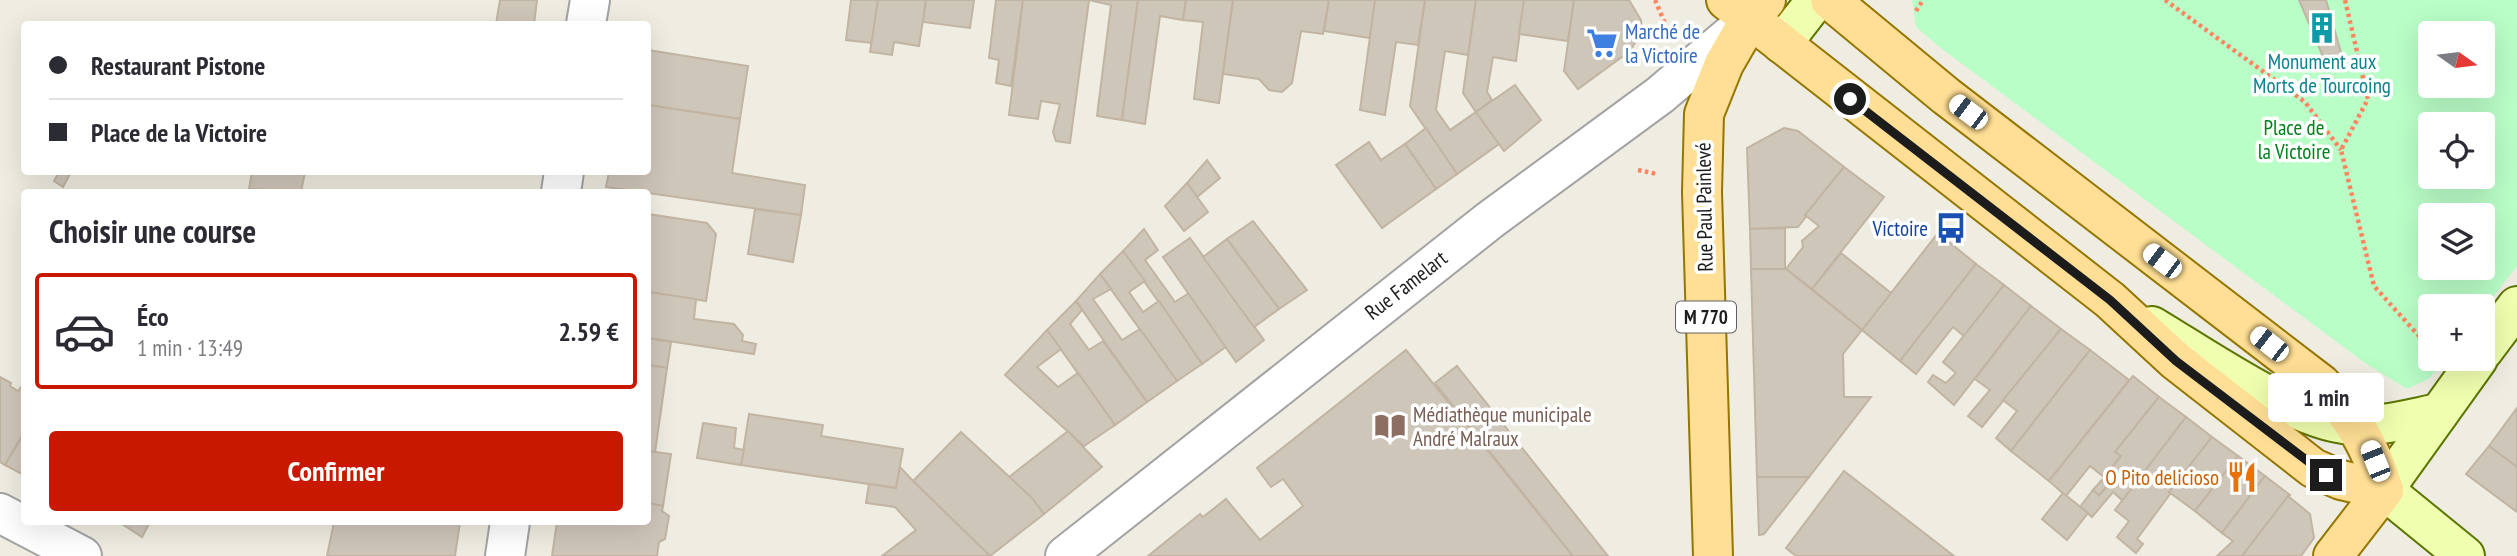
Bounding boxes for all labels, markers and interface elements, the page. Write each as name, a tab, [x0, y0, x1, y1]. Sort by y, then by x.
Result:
building icon: Monument aux Morts de Tourcoing	[2305, 11, 2339, 45]
place label: Marché de la Victoire	[1625, 18, 1700, 69]
north arrow	[2418, 21, 2496, 98]
map controls	[2418, 21, 2495, 371]
supermarket icon: Marché de la Victoire	[1585, 26, 1619, 60]
place label: Monument aux Morts de Tourcoing	[2253, 48, 2391, 99]
text: Restaurant Pistone	[91, 49, 265, 82]
route start	[1834, 83, 1866, 115]
car	[1945, 91, 1992, 133]
button: locate	[2418, 112, 2495, 189]
park label: Place de la Victoire	[2258, 114, 2330, 165]
text: Place de la Victoire	[91, 116, 267, 149]
street label: Rue Paul Painlevé	[1689, 142, 1719, 272]
button: layers	[2418, 203, 2495, 280]
text: Choisir une course	[49, 210, 256, 252]
bus stop icon: Victoire	[1934, 211, 1968, 245]
place label: Victoire	[1872, 215, 1928, 242]
car	[2139, 240, 2186, 282]
street label: Rue Famelart	[1359, 244, 1453, 326]
button: +	[2418, 294, 2495, 371]
icon: car	[53, 300, 116, 363]
text: Éco	[137, 300, 169, 333]
road number: M 770	[1676, 302, 1736, 332]
text: 2.59 €	[558, 315, 619, 348]
car	[2246, 323, 2293, 365]
text: 1 min · 13:49	[137, 333, 243, 362]
callout: 1 min	[2268, 374, 2384, 422]
text: 1 min	[2303, 383, 2349, 412]
place label: Médiathèque municipale André Malraux	[1413, 401, 1592, 452]
library icon: Médiathèque municipale André Malraux	[1373, 409, 1407, 443]
button: Confirmer	[49, 431, 623, 511]
car	[2358, 438, 2393, 484]
route end	[2310, 459, 2342, 491]
restaurant icon: O Pito delicioso	[2225, 460, 2259, 494]
place label: O Pito delicioso	[2105, 464, 2219, 491]

